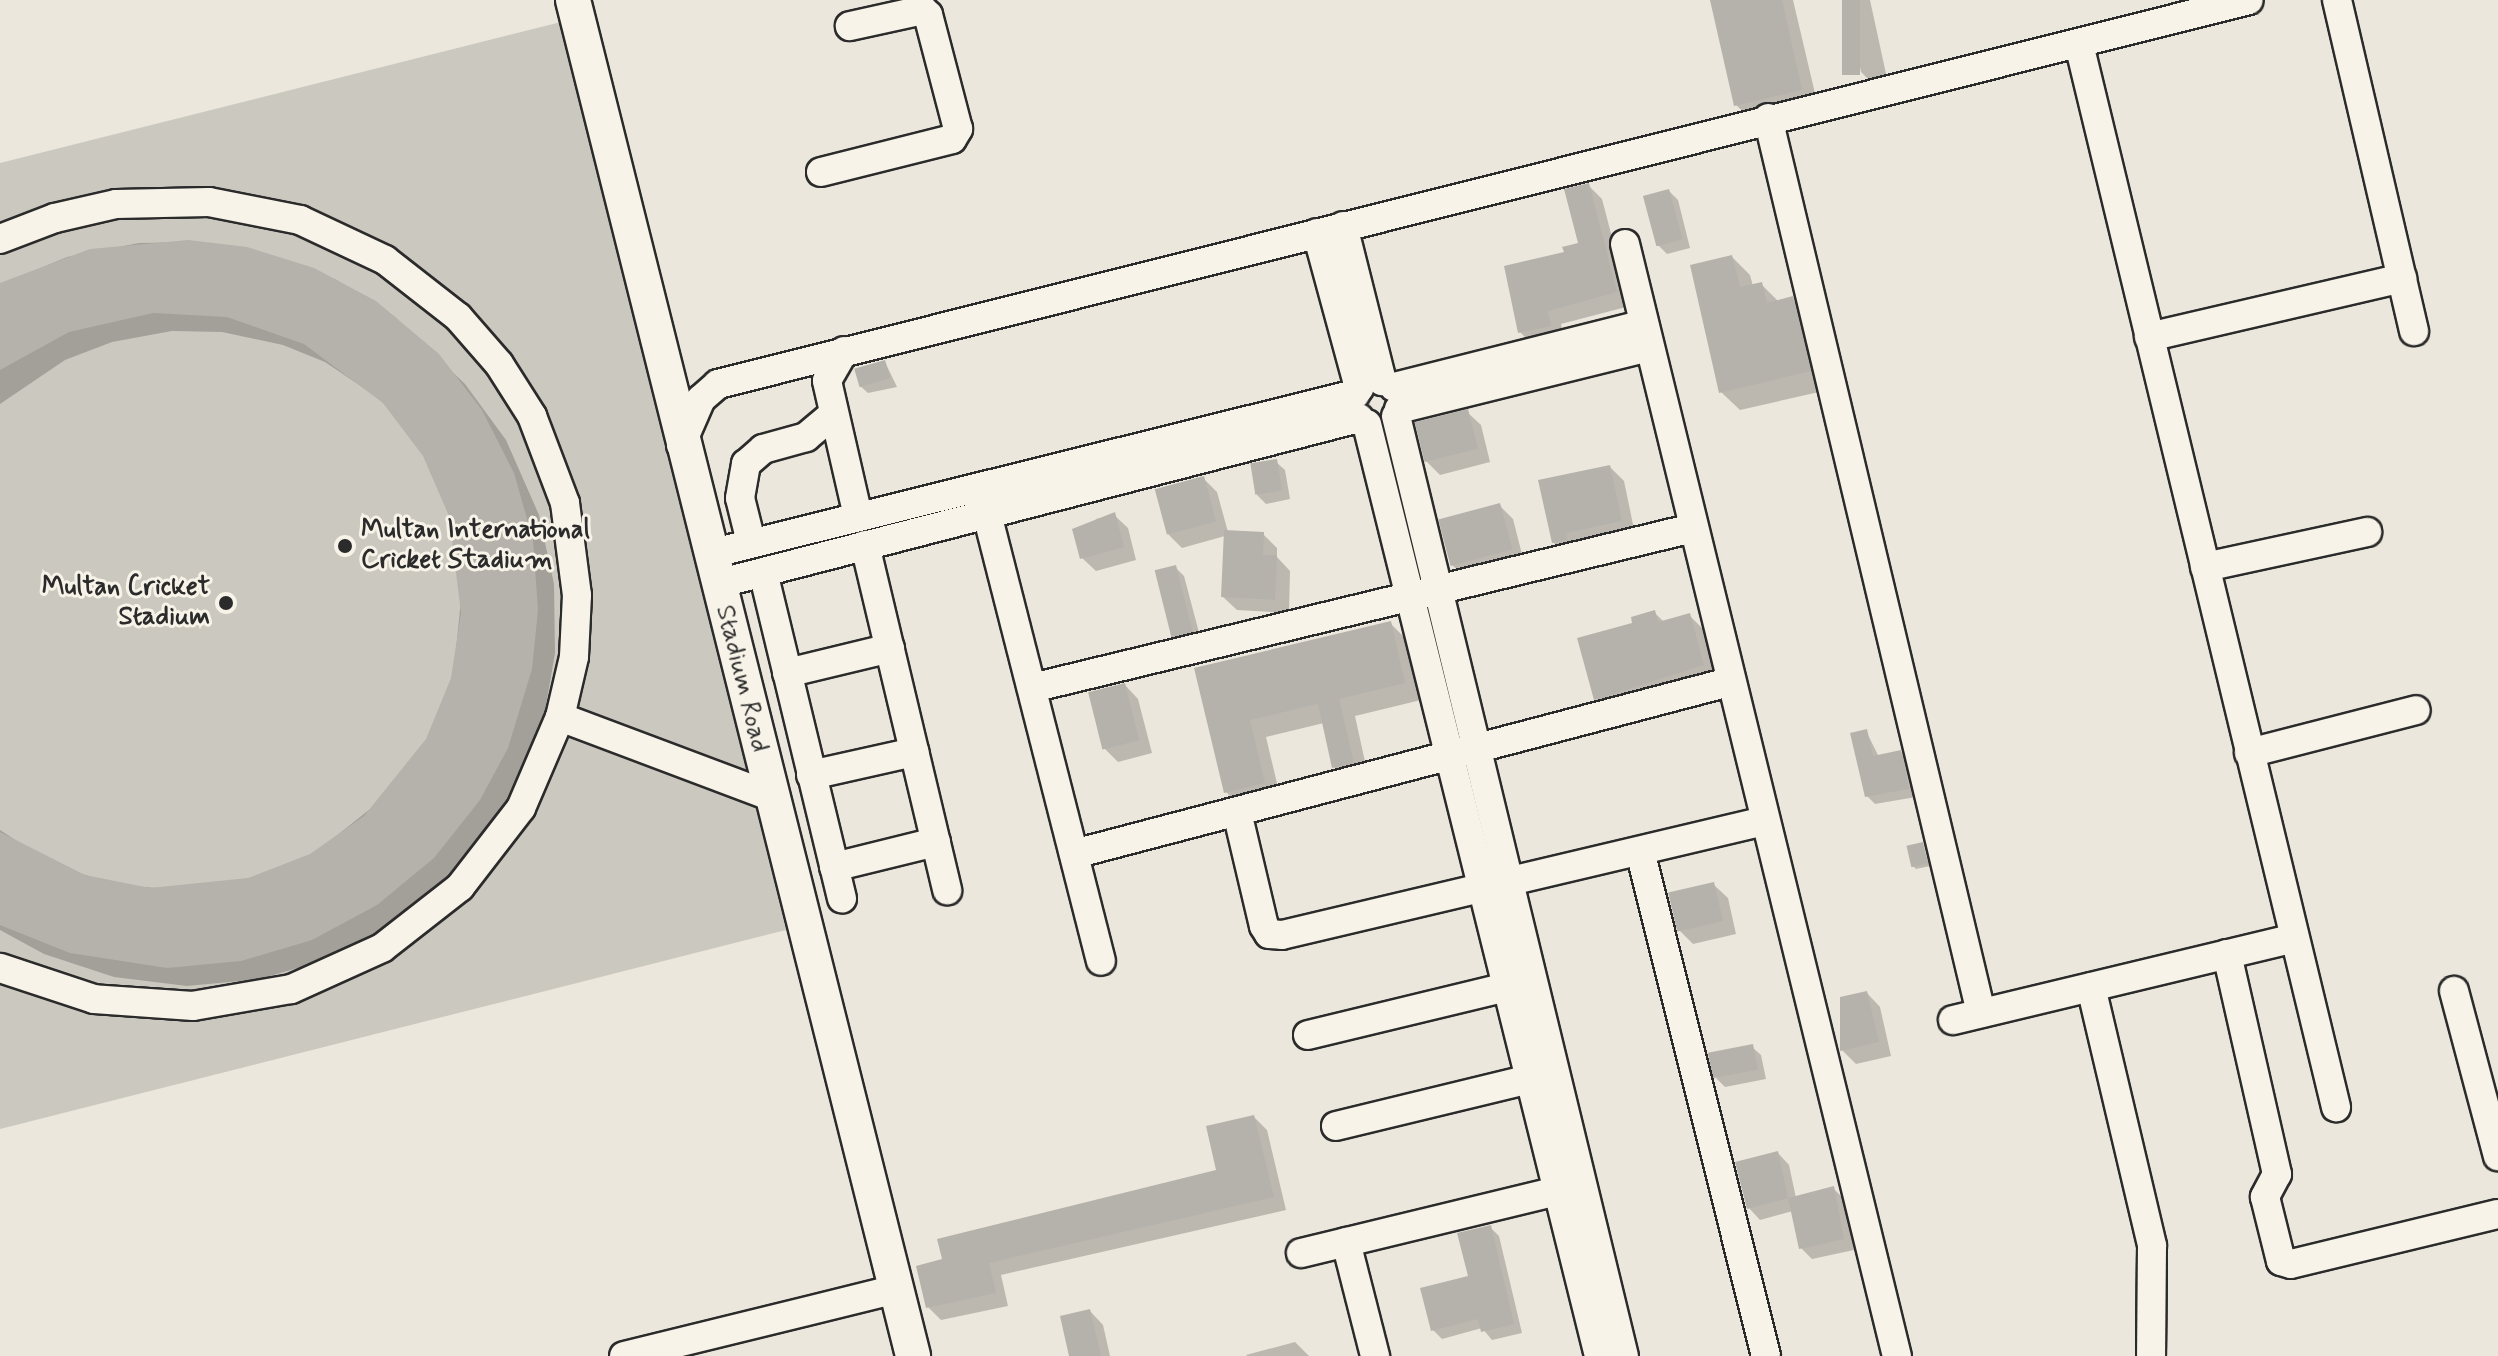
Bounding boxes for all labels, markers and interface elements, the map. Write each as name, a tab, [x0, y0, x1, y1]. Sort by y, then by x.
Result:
place label: Multan International Cricket Stadium	[361, 515, 594, 576]
marker: Multan International Cricket Stadium	[336, 537, 354, 555]
place label: Multan Cricket Stadium	[45, 572, 210, 634]
marker: Multan Cricket Stadium	[217, 594, 235, 612]
street label: Stadium Road	[708, 602, 774, 756]

